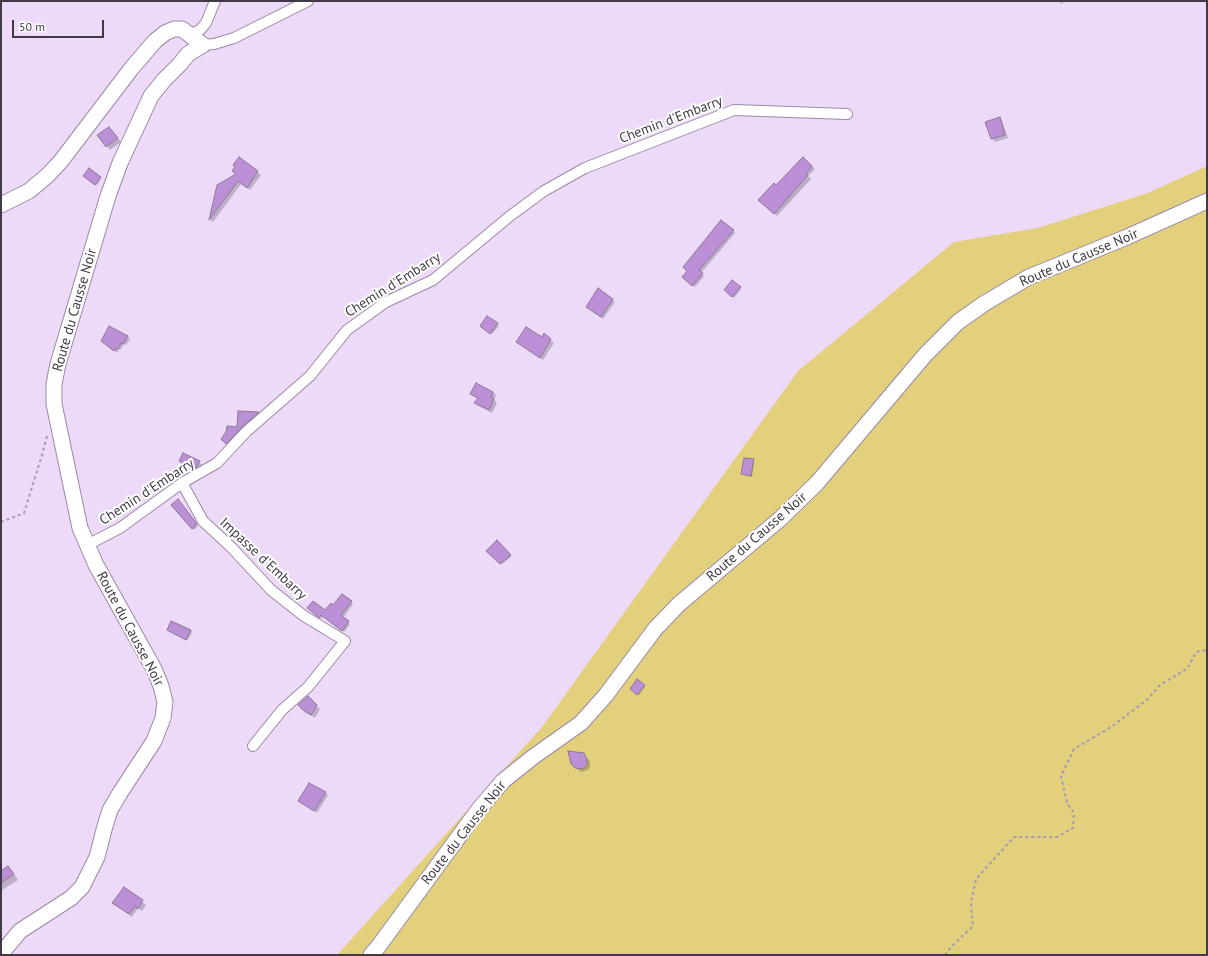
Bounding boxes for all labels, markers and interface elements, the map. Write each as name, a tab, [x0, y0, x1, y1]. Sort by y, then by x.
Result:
scale bar	[14, 12, 106, 38]
text: 50 m	[19, 19, 45, 34]
street label: Chemin d'Embarry	[617, 93, 725, 147]
street label: Route du Causse Noir	[1017, 225, 1141, 291]
street label: Route du Causse Noir	[49, 247, 101, 373]
street label: Chemin d'Embarry	[342, 249, 444, 321]
street label: Chemin d'Embarry	[97, 455, 197, 529]
street label: Route du Causse Noir	[703, 489, 811, 585]
street label: Impasse d'Embarry	[216, 514, 310, 604]
street label: Route du Causse Noir	[93, 569, 167, 689]
street label: Route du Causse Noir	[418, 778, 510, 888]

